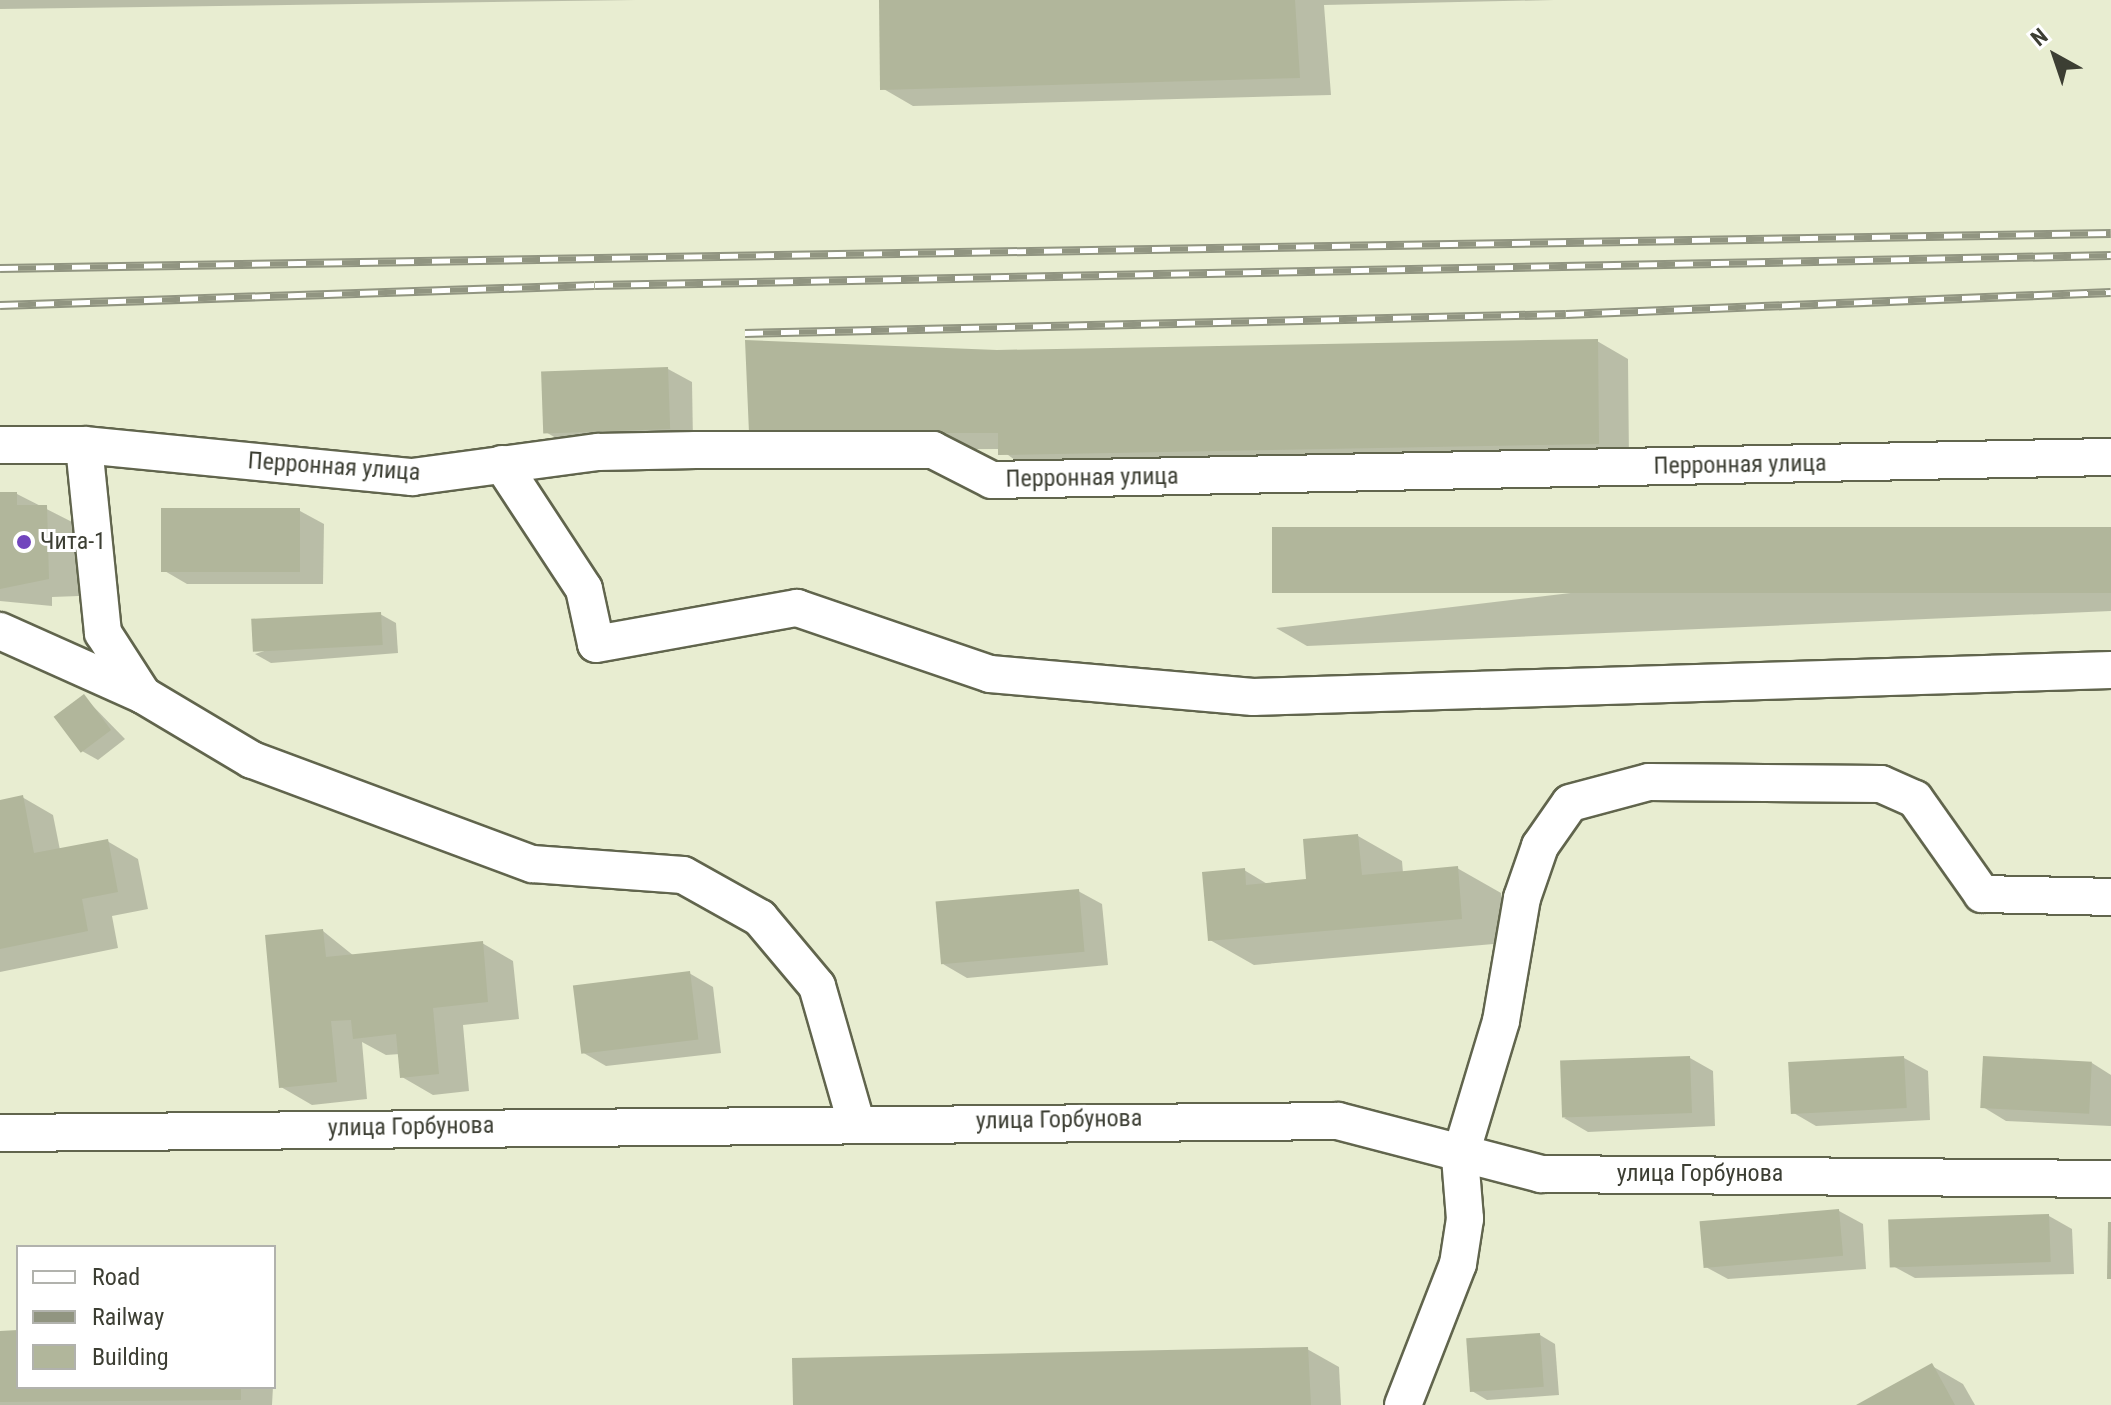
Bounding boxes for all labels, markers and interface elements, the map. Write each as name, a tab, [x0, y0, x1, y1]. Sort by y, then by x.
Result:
north arrow	[2015, 16, 2095, 96]
text: N	[2026, 23, 2052, 51]
street label: Перронная улица	[247, 447, 421, 487]
street label: Перронная улица	[1653, 449, 1827, 481]
street label: Перронная улица	[1005, 462, 1179, 494]
place label: Чита-1	[40, 528, 106, 556]
marker: Чита-1	[15, 533, 33, 551]
street label: улица Горбунова	[976, 1104, 1142, 1136]
street label: улица Горбунова	[328, 1111, 494, 1143]
street label: улица Горбунова	[1617, 1160, 1783, 1188]
legend	[16, 1245, 276, 1389]
text: Road	[92, 1263, 140, 1291]
text: Railway	[92, 1303, 164, 1331]
text: Building	[92, 1343, 169, 1371]

